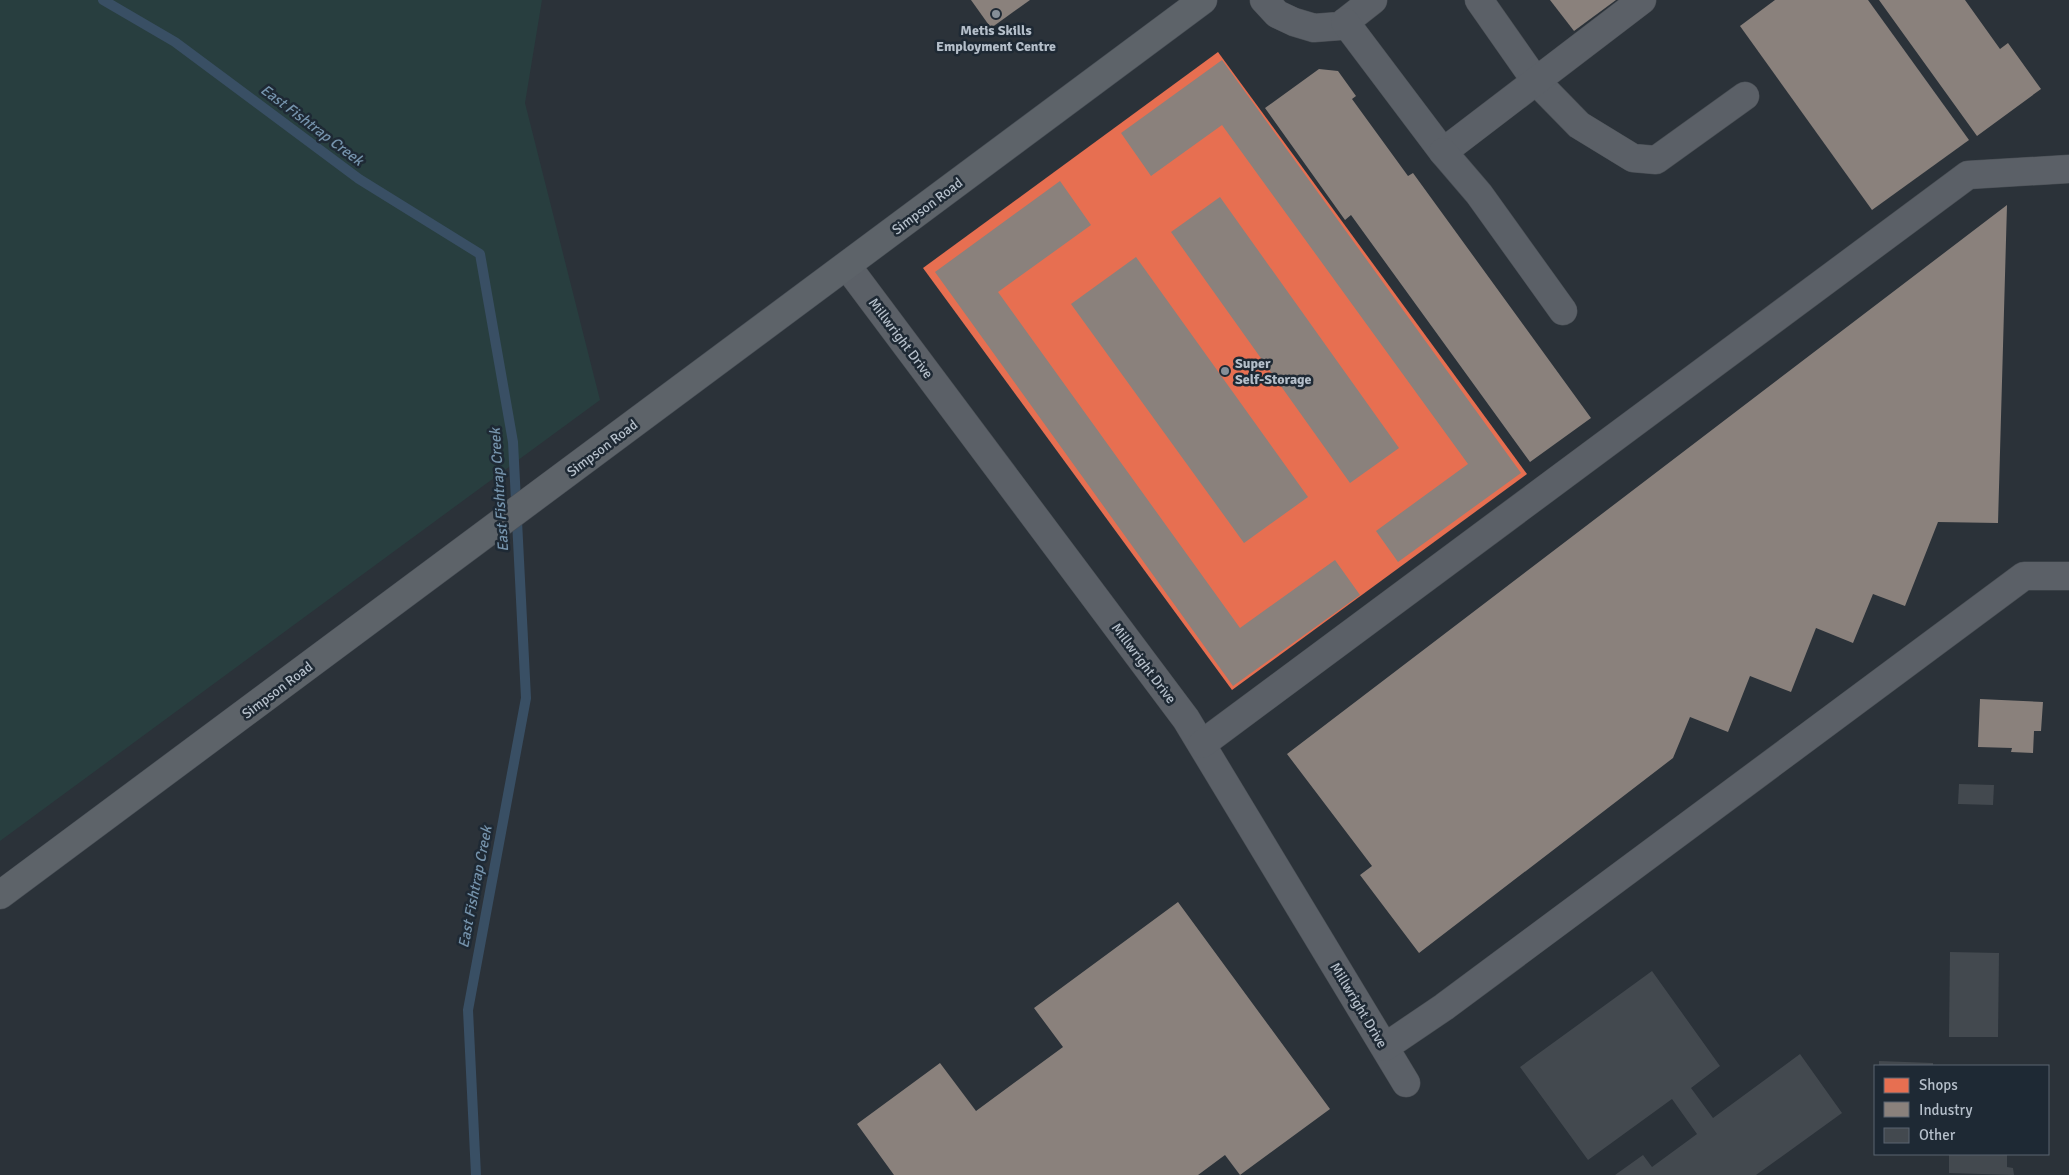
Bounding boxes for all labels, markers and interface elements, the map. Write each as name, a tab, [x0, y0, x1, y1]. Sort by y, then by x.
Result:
marker: Metis Skills Employment Centre	[990, 8, 1002, 20]
place label: Metis Skills Employment Centre	[936, 22, 1056, 55]
water label: East Fishtrap Creek	[257, 80, 368, 170]
street label: Simpson Road	[889, 174, 966, 239]
street label: Millwright Drive	[865, 295, 936, 382]
place label: Super Self-Storage	[1235, 355, 1312, 388]
marker: Super Self-Storage	[1219, 365, 1231, 377]
street label: Simpson Road	[564, 416, 641, 481]
water label: East Fishtrap Creek	[486, 426, 512, 553]
street label: Millwright Drive	[1108, 620, 1179, 707]
street label: Simpson Road	[239, 658, 316, 723]
water label: East Fishtrap Creek	[454, 823, 496, 950]
street label: Millwright Drive	[1326, 959, 1391, 1051]
legend	[1874, 1065, 2049, 1155]
text: Shops	[1919, 1076, 1958, 1094]
text: Industry	[1919, 1101, 1972, 1119]
text: Other	[1919, 1126, 1956, 1144]

